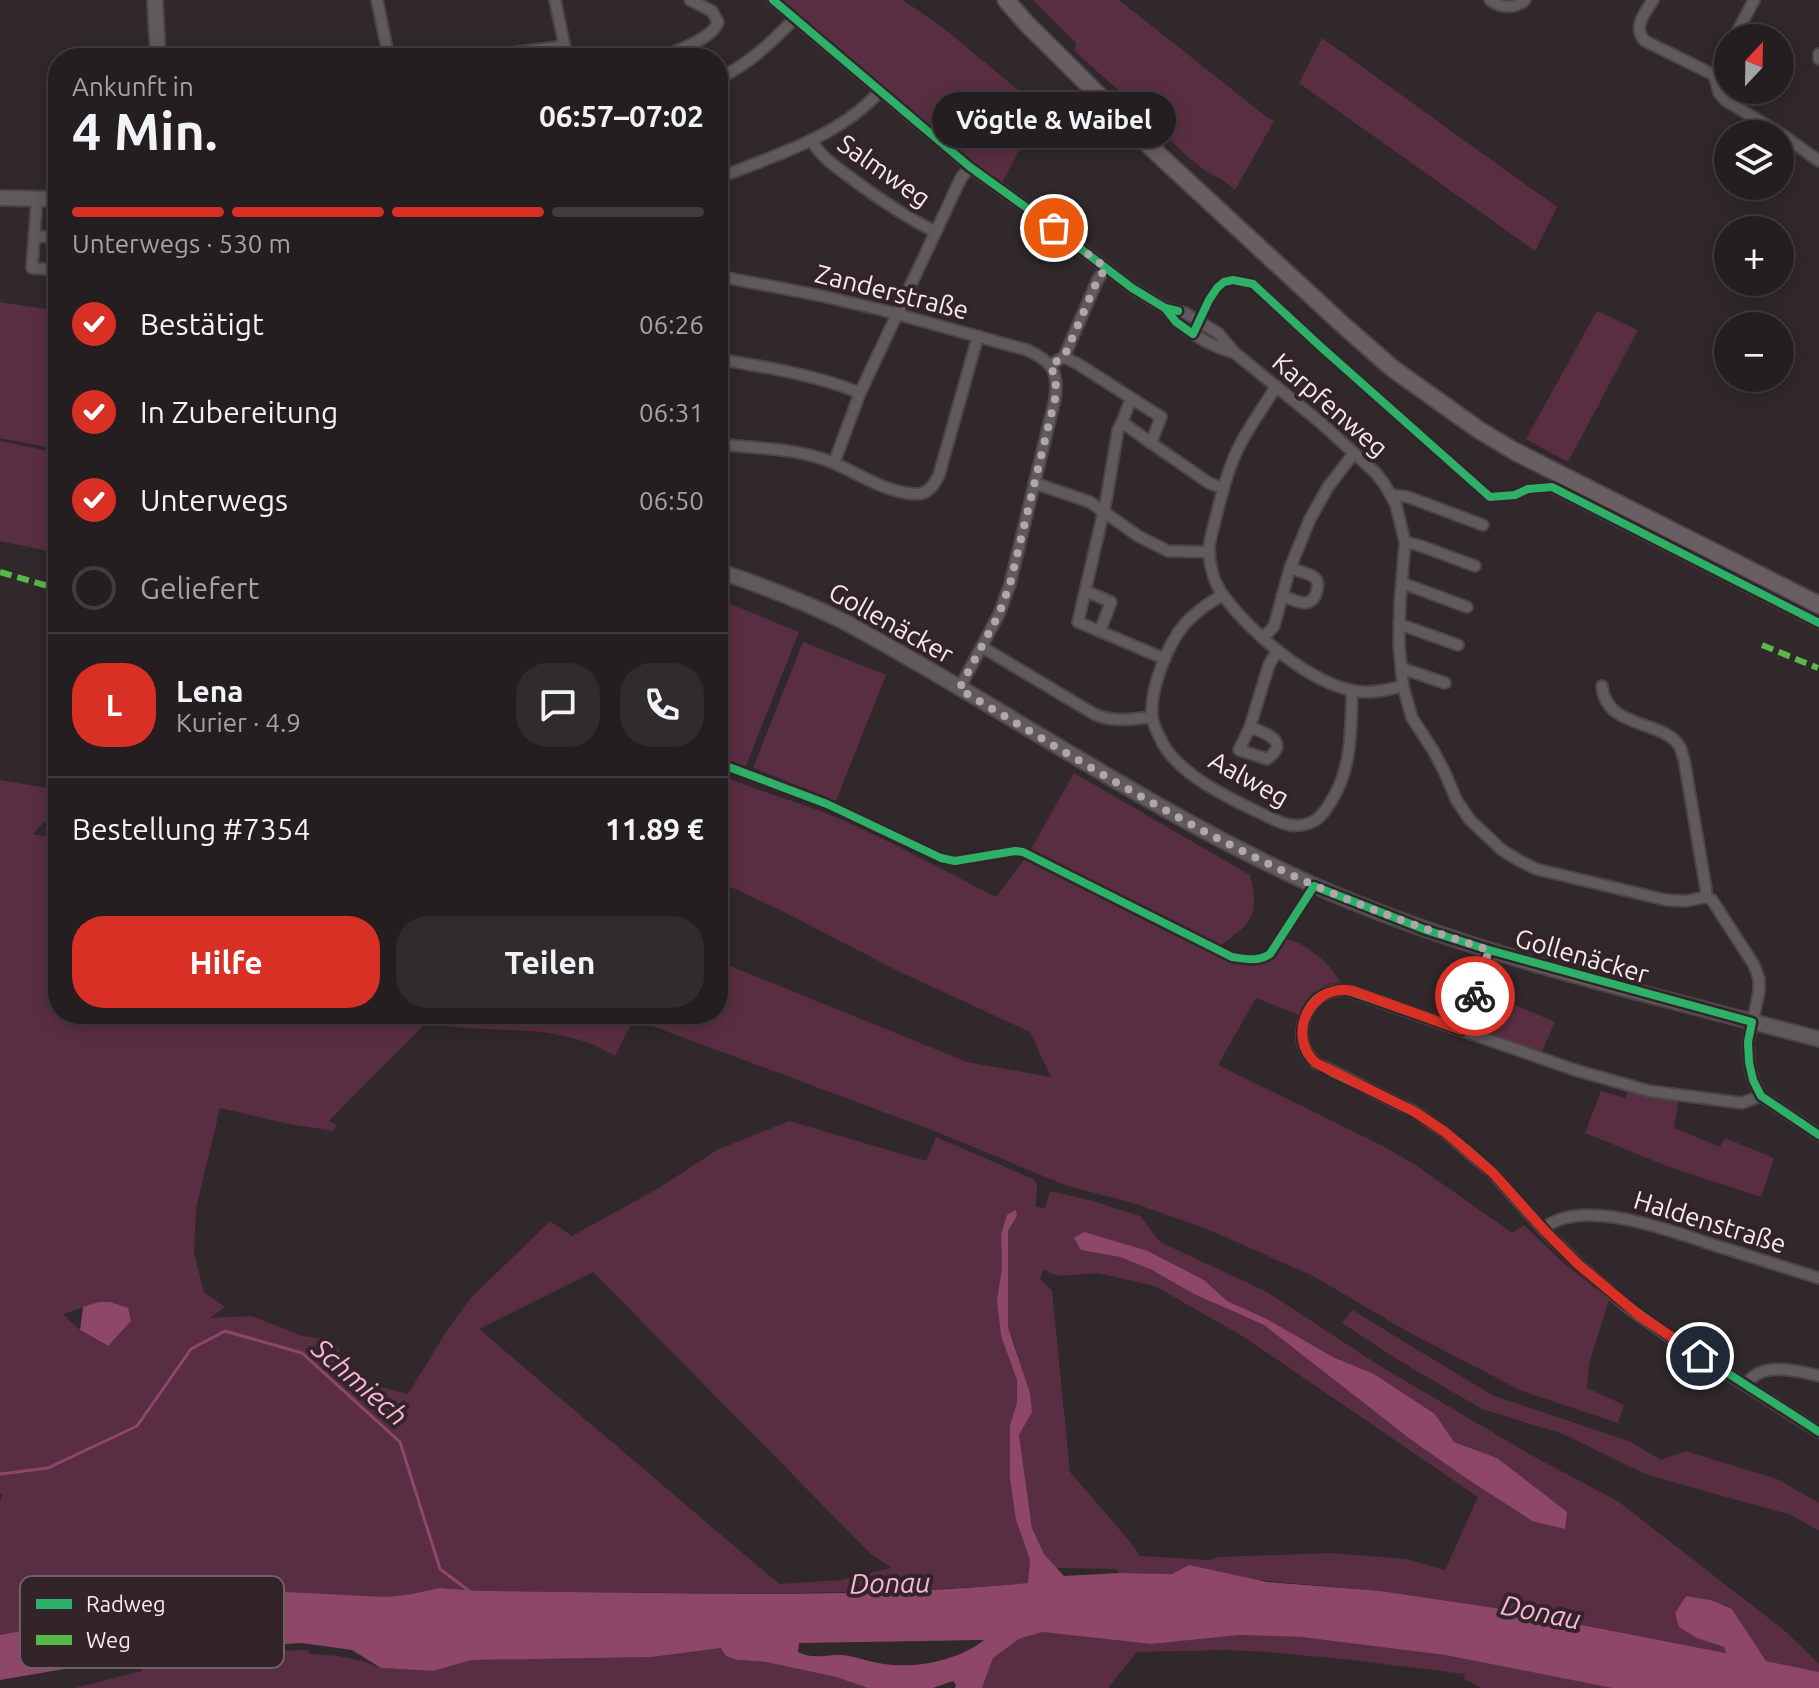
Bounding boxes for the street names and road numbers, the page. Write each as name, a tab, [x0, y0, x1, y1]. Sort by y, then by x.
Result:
street label: Salmweg	[833, 128, 936, 213]
street label: Zanderstraße	[812, 258, 972, 325]
street label: Karpfenweg	[1267, 347, 1394, 462]
street label: Gollenäcker	[824, 577, 959, 669]
street label: Aalweg	[1204, 745, 1294, 812]
street label: Gollenäcker	[1512, 923, 1652, 988]
street label: Haldenstraße	[1631, 1185, 1790, 1258]

